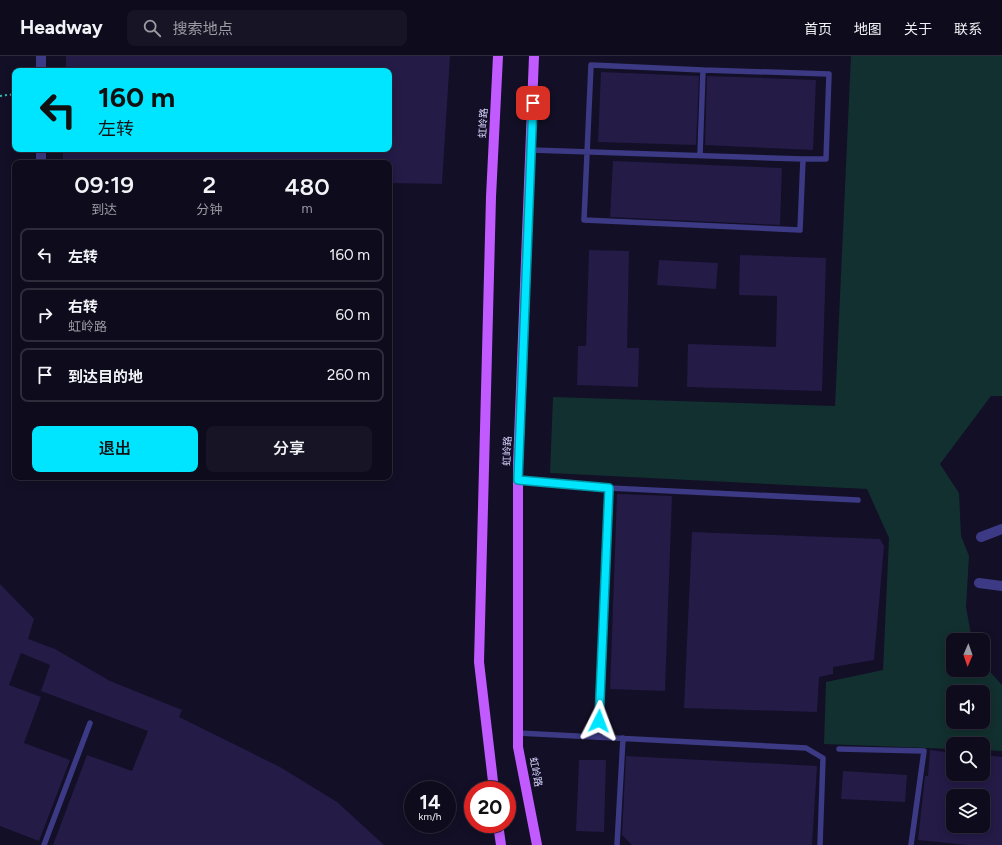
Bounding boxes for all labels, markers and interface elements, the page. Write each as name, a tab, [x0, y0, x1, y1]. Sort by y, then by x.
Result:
search box	[127, 10, 407, 46]
text: Headway	[20, 16, 103, 39]
icon: search	[141, 17, 163, 39]
text: 搜索地点	[173, 20, 233, 38]
text: 首页	[804, 21, 832, 38]
text: 地图	[854, 21, 882, 38]
text: 关于	[904, 21, 932, 38]
text: 联系	[954, 21, 982, 38]
text: 160 m	[98, 80, 175, 114]
icon: left	[32, 84, 84, 136]
pin	[516, 86, 550, 120]
icon: arrive	[522, 92, 544, 114]
street label: 虹岭路	[476, 108, 490, 138]
text: 左转	[98, 118, 134, 140]
text: 09:19	[74, 170, 134, 199]
text: 2	[202, 170, 216, 199]
text: 480	[284, 172, 330, 201]
text: m	[302, 201, 313, 216]
text: 到达	[91, 202, 117, 217]
text: 分钟	[196, 202, 222, 217]
icon: left	[34, 244, 56, 266]
text: 160 m	[329, 246, 370, 264]
text: 左转	[68, 248, 98, 266]
text: 右转	[68, 298, 98, 316]
icon: right	[34, 304, 56, 326]
text: 60 m	[335, 306, 370, 324]
text: 虹岭路	[68, 319, 107, 334]
icon: arrive	[34, 364, 56, 386]
text: 260 m	[327, 366, 370, 384]
text: 到达目的地	[68, 368, 143, 386]
button: 退出	[32, 426, 198, 472]
button: 分享	[206, 426, 372, 472]
street label: 虹岭路	[500, 436, 514, 466]
north arrow	[946, 633, 990, 677]
map controls	[946, 633, 990, 833]
button: sound	[946, 685, 990, 729]
position arrow	[578, 700, 620, 742]
button: search	[946, 737, 990, 781]
street label: 虹岭路	[527, 756, 545, 788]
speed limit sign: 20	[464, 781, 516, 833]
button: layers	[946, 789, 990, 833]
text: 14	[419, 790, 441, 814]
text: km/h	[419, 810, 441, 823]

